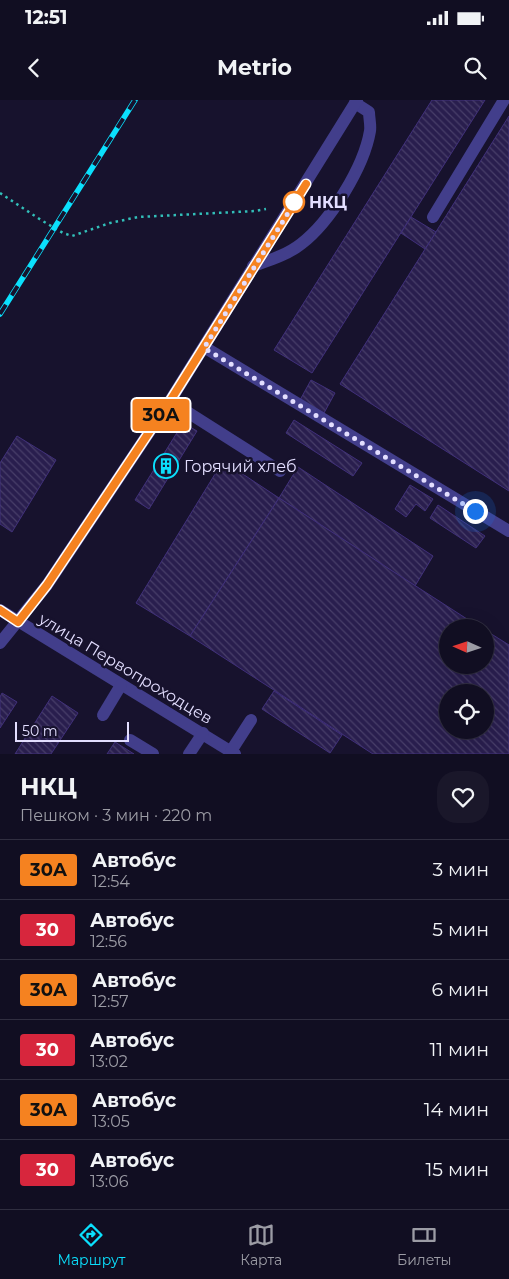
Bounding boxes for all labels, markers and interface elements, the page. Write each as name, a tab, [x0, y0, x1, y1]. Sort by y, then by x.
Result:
text: 12:51	[25, 6, 67, 29]
icon: back	[20, 54, 48, 82]
text: Metrio	[217, 54, 292, 81]
icon: search	[461, 54, 489, 82]
marker: НКЦ	[283, 191, 305, 213]
place label: НКЦ	[309, 193, 348, 212]
line badge: 30А	[132, 399, 190, 431]
text: 30А	[142, 404, 180, 426]
building icon: Горячий хлеб	[153, 453, 179, 479]
place label: Горячий хлеб	[184, 457, 297, 476]
your location	[463, 499, 488, 524]
street label: улица Первопроходцев	[35, 609, 216, 728]
north arrow	[439, 619, 494, 674]
map controls	[439, 619, 494, 739]
button: locate	[439, 684, 494, 739]
scale bar	[15, 719, 129, 742]
text: 50 m	[22, 722, 58, 740]
button: heart	[437, 771, 489, 823]
text: НКЦ	[20, 772, 77, 801]
text: Пешком · 3 мин · 220 m	[20, 806, 212, 825]
text: Автобус	[92, 849, 176, 872]
text: 3 мин	[432, 858, 489, 881]
text: 30А	[30, 859, 67, 881]
text: 12:54	[92, 872, 130, 891]
text: Автобус	[90, 909, 174, 932]
text: 5 мин	[432, 918, 489, 941]
text: 30	[36, 919, 59, 941]
text: 12:56	[90, 932, 127, 951]
text: Автобус	[92, 969, 176, 992]
text: 6 мин	[432, 978, 489, 1001]
text: 30А	[30, 979, 67, 1001]
text: 12:57	[92, 992, 129, 1011]
text: Автобус	[90, 1029, 174, 1052]
text: 11 мин	[429, 1038, 489, 1061]
text: 30	[36, 1039, 59, 1061]
text: 13:02	[90, 1052, 128, 1071]
text: Автобус	[92, 1089, 176, 1112]
text: 14 мин	[424, 1098, 489, 1121]
text: 30А	[30, 1099, 67, 1121]
text: 13:05	[92, 1112, 130, 1131]
text: Автобус	[90, 1149, 174, 1172]
text: 15 мин	[426, 1158, 489, 1181]
text: 30	[36, 1159, 59, 1181]
text: 13:06	[90, 1172, 129, 1191]
tab: Маршрут	[57, 1221, 125, 1269]
tab: Карта	[240, 1221, 282, 1269]
tab: Билеты	[397, 1221, 452, 1269]

